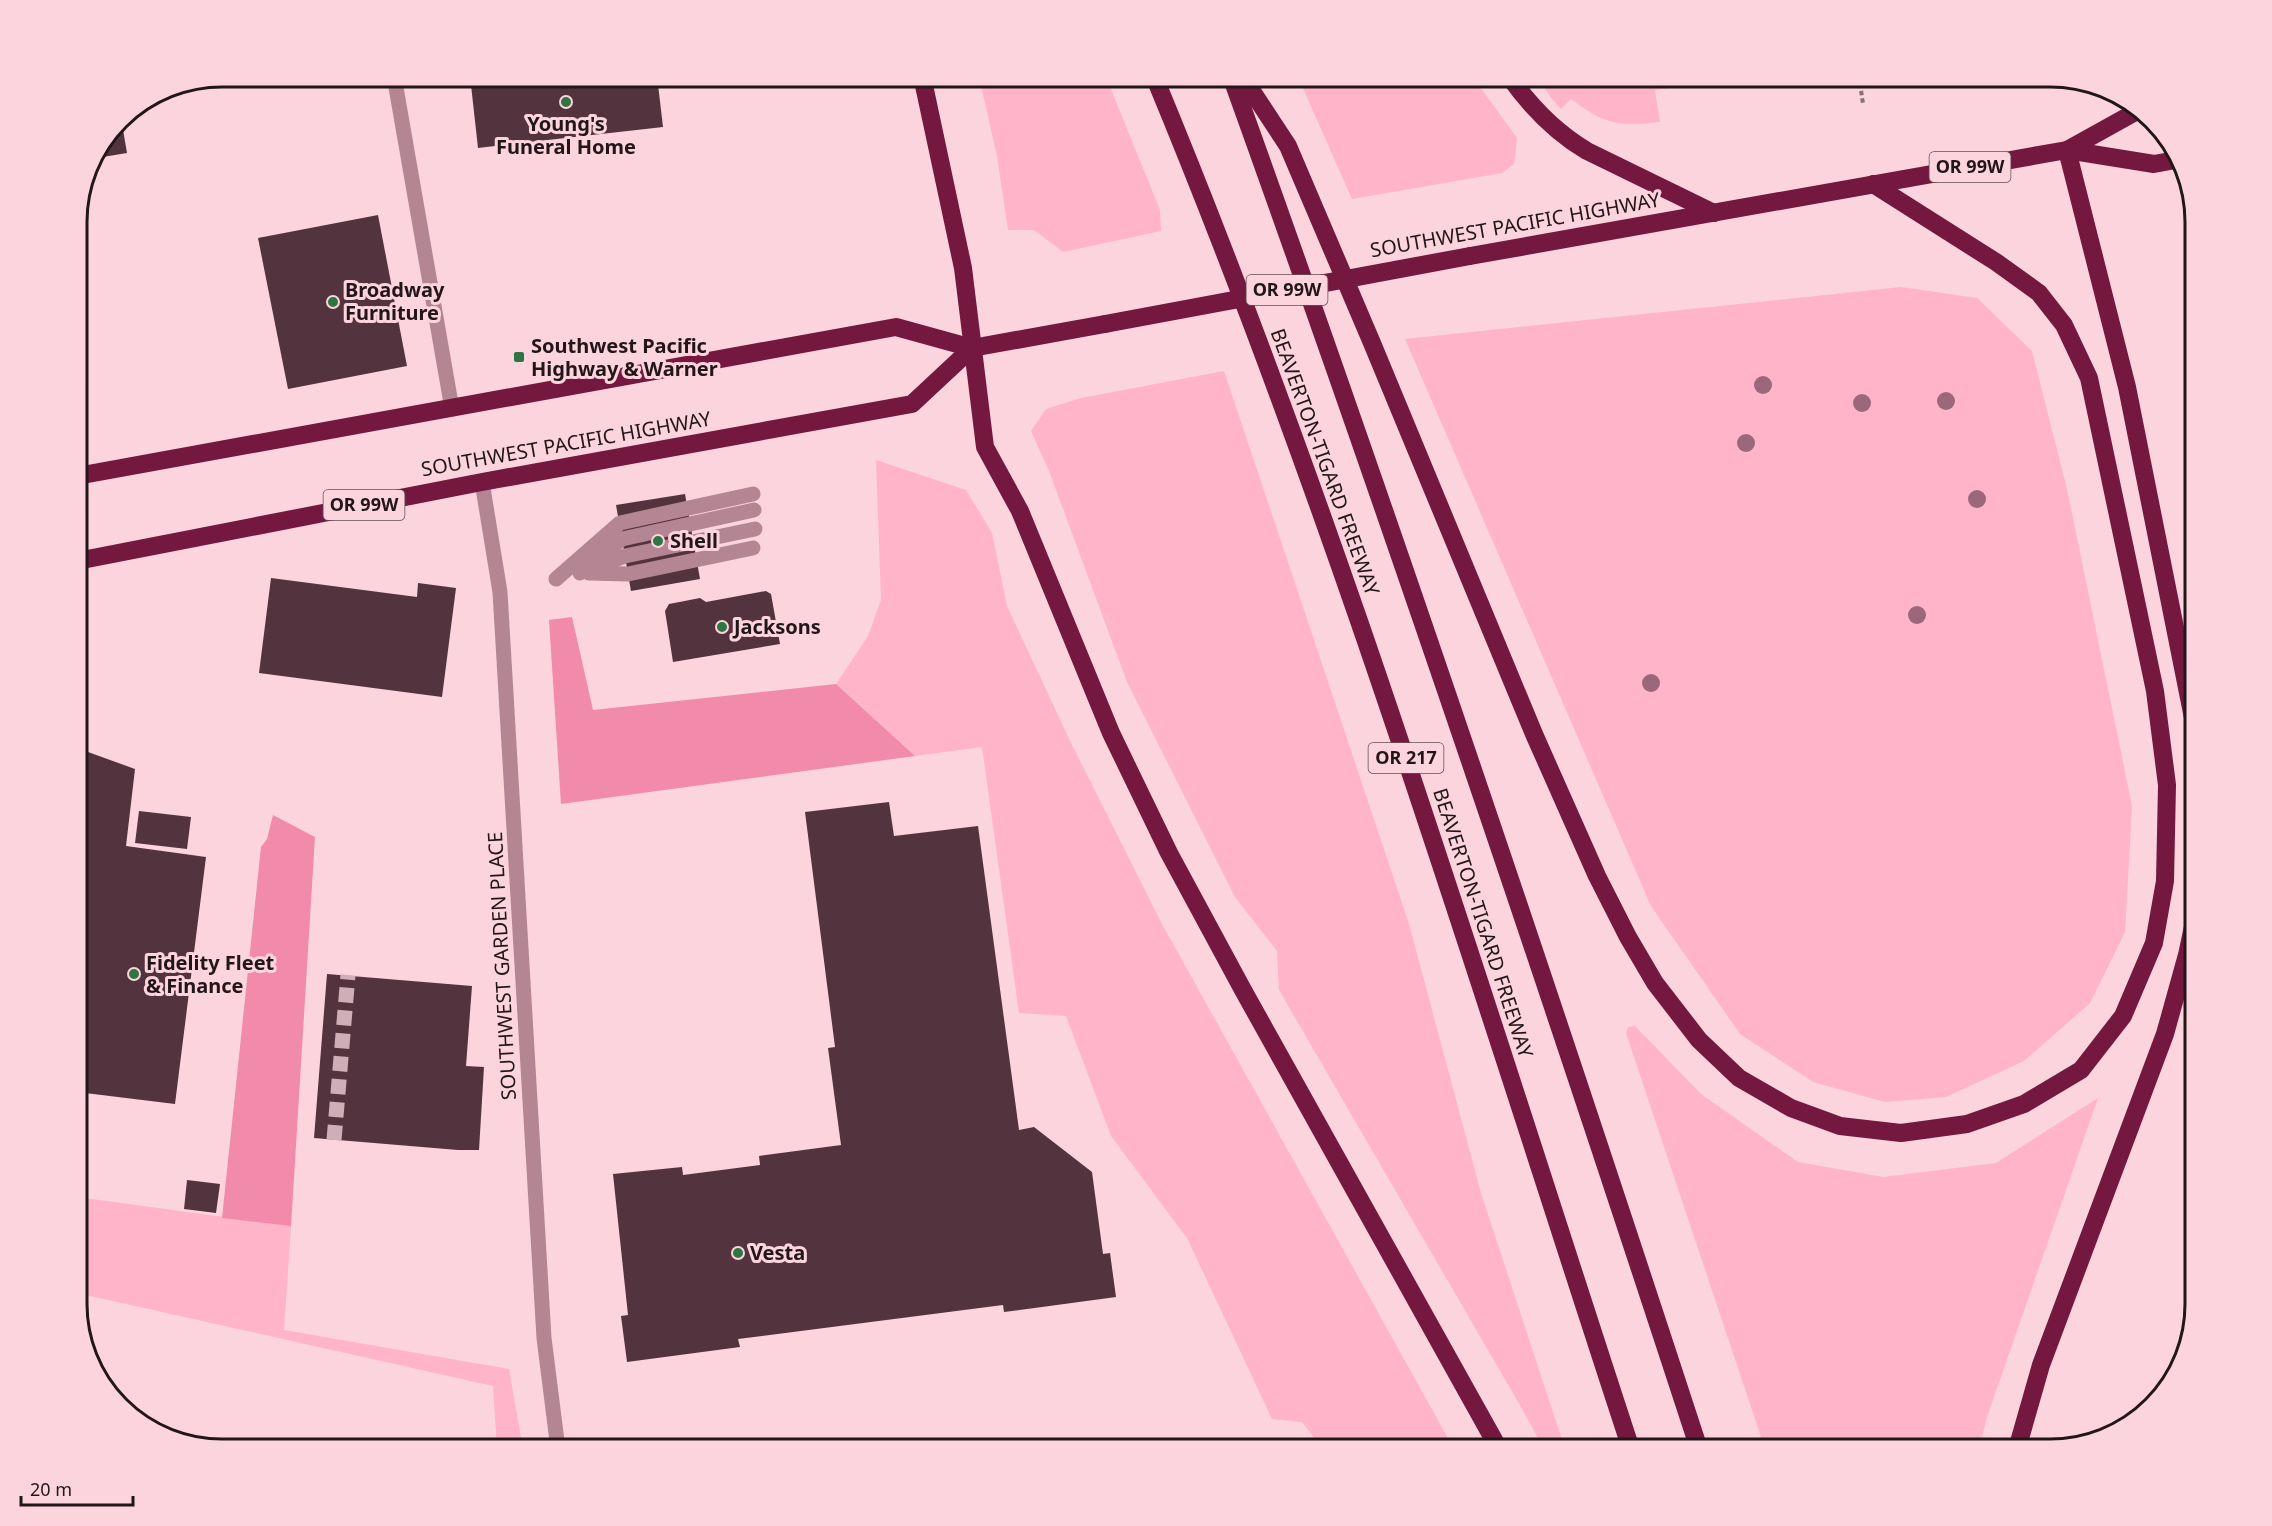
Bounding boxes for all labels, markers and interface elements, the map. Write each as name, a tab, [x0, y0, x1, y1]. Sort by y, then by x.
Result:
marker: Young's Funeral Home	[559, 95, 573, 109]
place label: Young's Funeral Home	[496, 110, 636, 160]
road number: OR 99W	[1930, 152, 2010, 182]
street label: SOUTHWEST PACIFIC HIGHWAY	[1368, 186, 1663, 263]
road number: OR 99W	[1246, 275, 1328, 305]
place label: Broadway Furniture	[345, 276, 445, 326]
marker: Broadway Furniture	[326, 295, 340, 309]
street label: BEAVERTON-TIGARD FREEWAY	[1265, 325, 1387, 600]
place label: Southwest Pacific Highway & Warner	[531, 332, 718, 382]
marker: Southwest Pacific Highway & Warner	[512, 350, 526, 364]
street label: SOUTHWEST PACIFIC HIGHWAY	[419, 405, 714, 482]
road number: OR 99W	[324, 490, 404, 520]
place label: Shell	[670, 527, 718, 554]
marker: Shell	[651, 534, 665, 548]
place label: Jacksons	[732, 613, 821, 640]
marker: Jacksons	[715, 620, 729, 634]
road number: OR 217	[1368, 743, 1444, 773]
street label: BEAVERTON-TIGARD FREEWAY	[1427, 785, 1540, 1062]
street label: SOUTHWEST GARDEN PLACE	[481, 831, 522, 1101]
place label: Fidelity Fleet & Finance	[146, 949, 275, 999]
marker: Fidelity Fleet & Finance	[127, 967, 141, 981]
place label: Vesta	[750, 1239, 805, 1266]
marker: Vesta	[731, 1246, 745, 1260]
scale bar	[21, 1469, 134, 1507]
text: 20 m	[30, 1477, 72, 1501]

